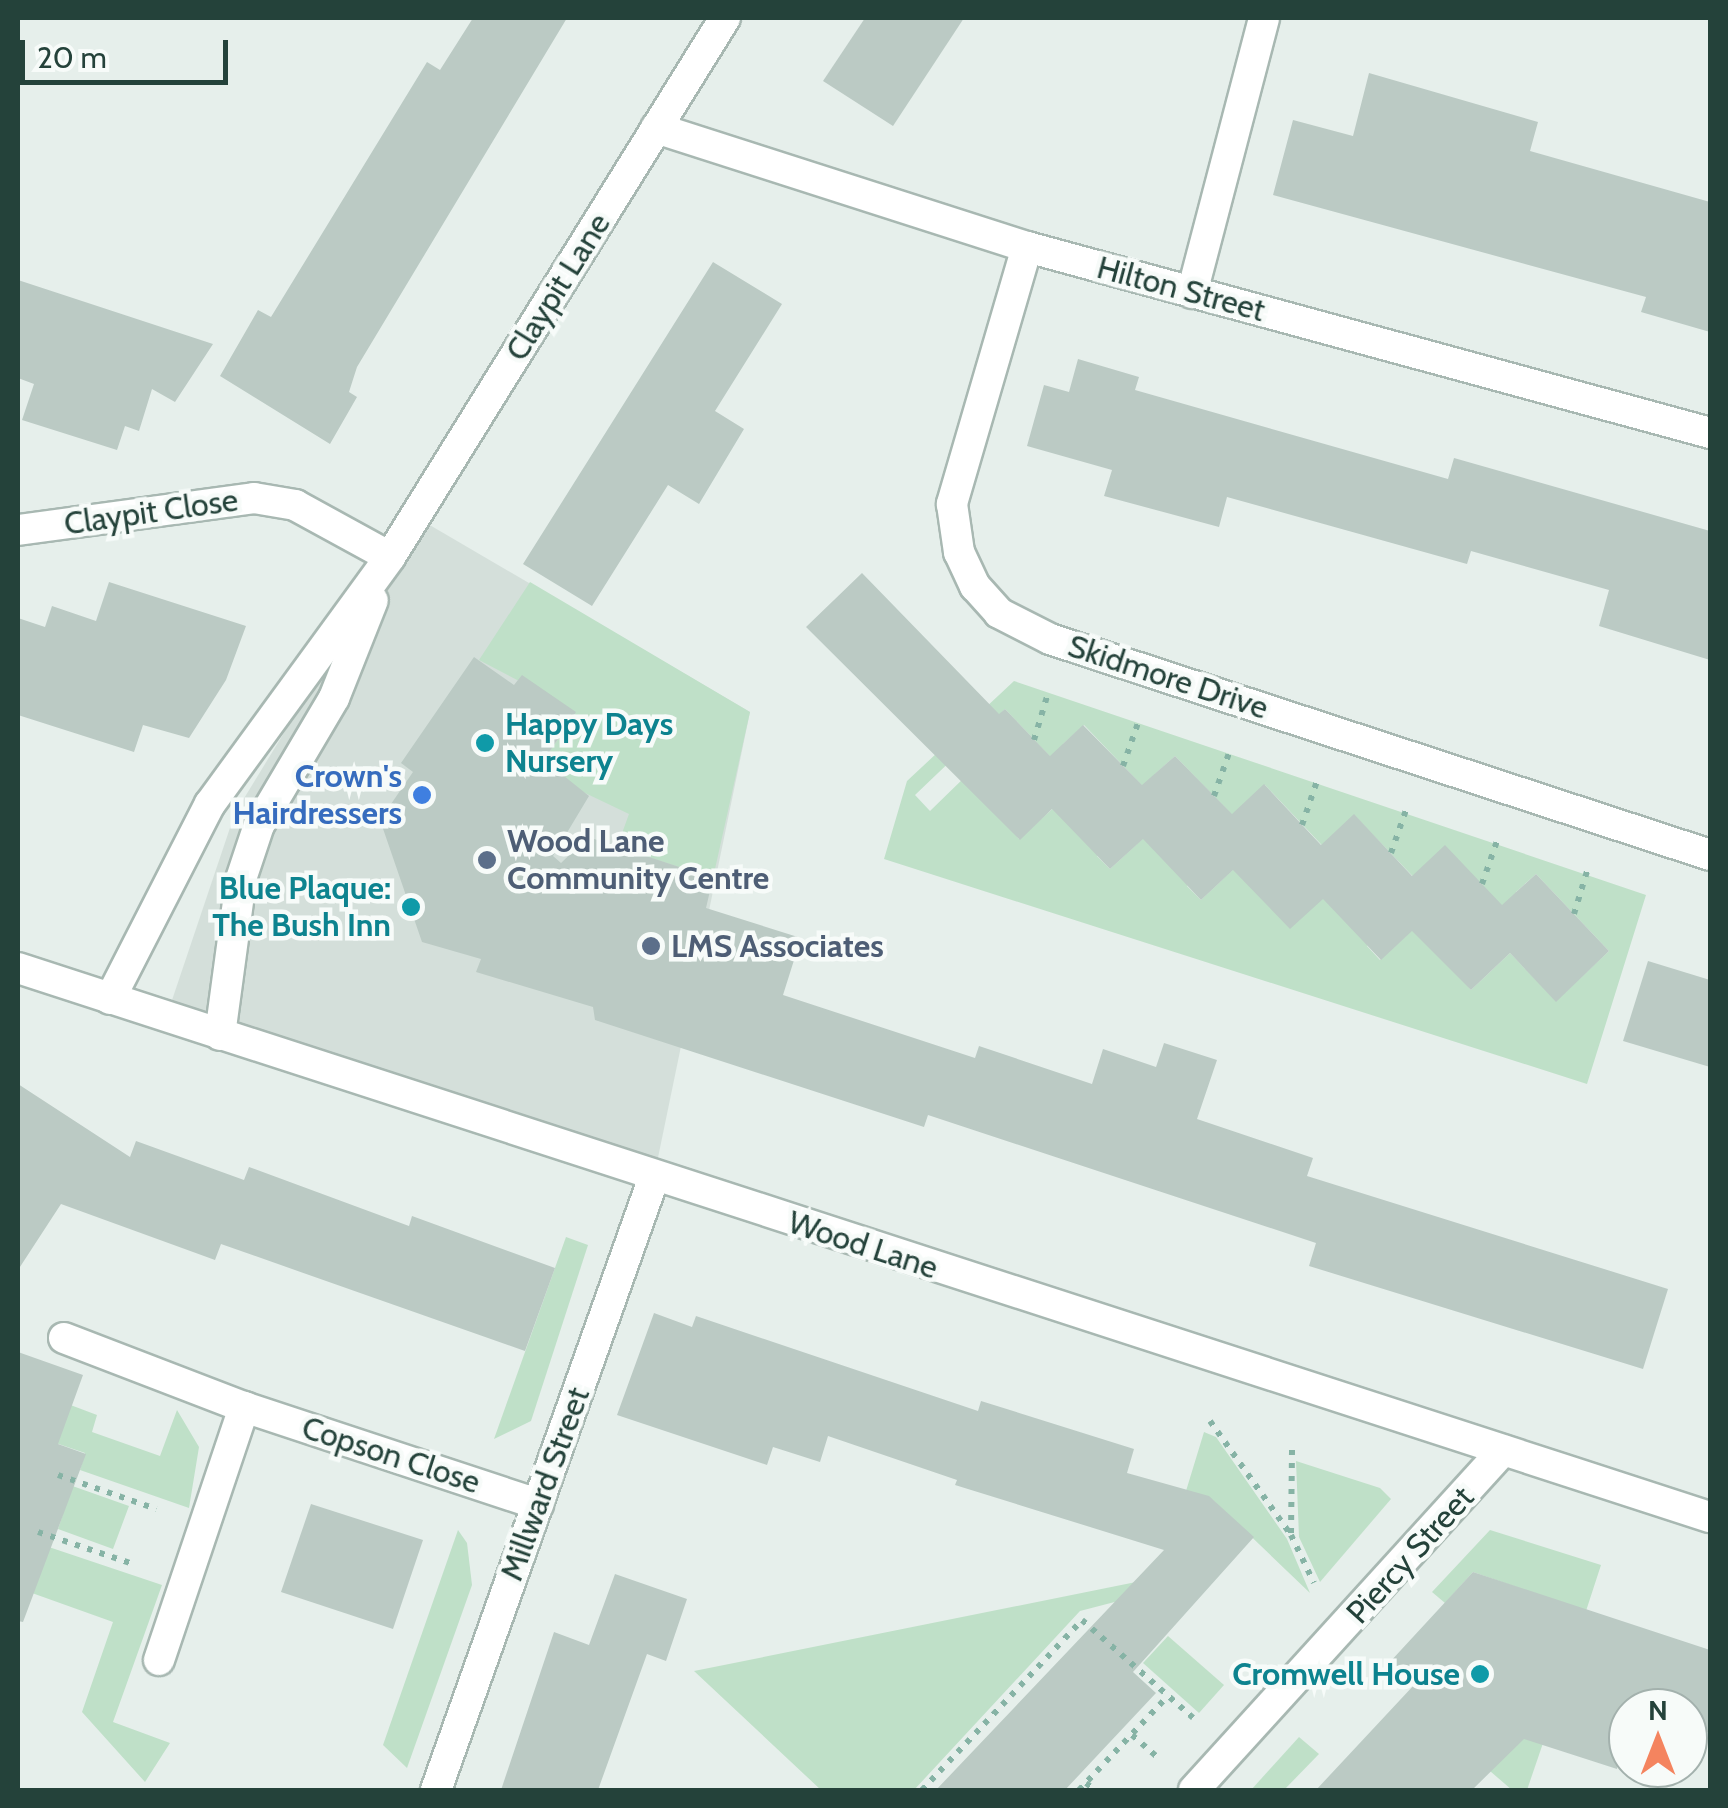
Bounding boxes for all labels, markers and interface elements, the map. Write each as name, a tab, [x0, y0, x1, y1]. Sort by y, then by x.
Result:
scale bar	[25, 20, 232, 82]
text: 20 m	[37, 39, 107, 76]
street label: Claypit Lane	[498, 206, 618, 368]
street label: Hilton Street	[1093, 248, 1269, 330]
street label: Claypit Close	[62, 481, 240, 543]
street label: Skidmore Drive	[1063, 627, 1273, 727]
place label: Happy Days Nursery	[505, 706, 673, 781]
marker: Happy Days Nursery	[474, 732, 496, 754]
place label: Crown's Hairdressers	[232, 758, 402, 833]
marker: Crown's Hairdressers	[411, 784, 433, 806]
place label: Wood Lane Community Centre	[507, 823, 769, 898]
marker: Wood Lane Community Centre	[476, 849, 498, 871]
place label: Blue Plaque: The Bush Inn	[212, 870, 391, 945]
marker: Blue Plaque: The Bush Inn	[400, 896, 422, 918]
place label: LMS Associates	[671, 927, 884, 965]
marker: LMS Associates	[640, 935, 662, 957]
street label: Wood Lane	[783, 1203, 943, 1287]
street label: Millward Street	[492, 1382, 598, 1586]
street label: Copson Close	[297, 1408, 485, 1502]
street label: Piercy Street	[1338, 1479, 1482, 1631]
place label: Cromwell House	[1232, 1655, 1460, 1693]
marker: Cromwell House	[1469, 1663, 1491, 1685]
north arrow	[1608, 1688, 1708, 1788]
text: N	[1648, 1693, 1668, 1727]

